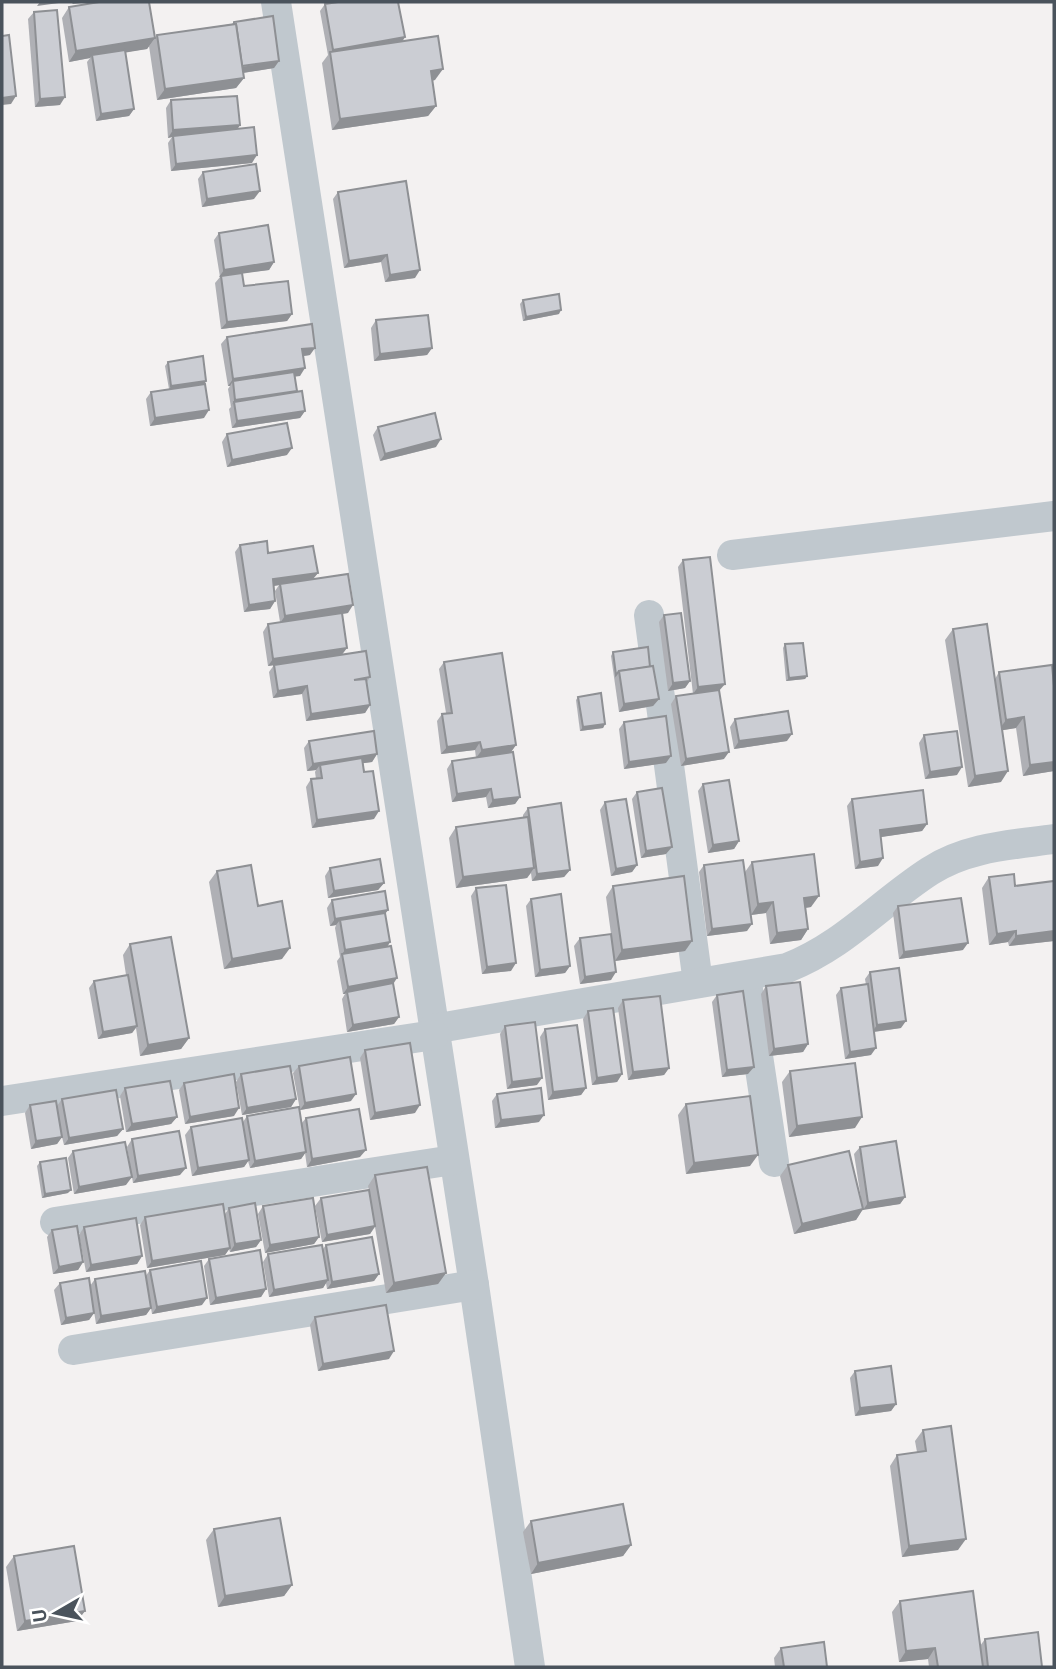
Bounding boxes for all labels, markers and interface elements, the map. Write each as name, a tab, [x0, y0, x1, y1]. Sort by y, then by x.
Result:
north arrow	[21, 1578, 91, 1648]
text: U	[27, 1608, 52, 1624]

